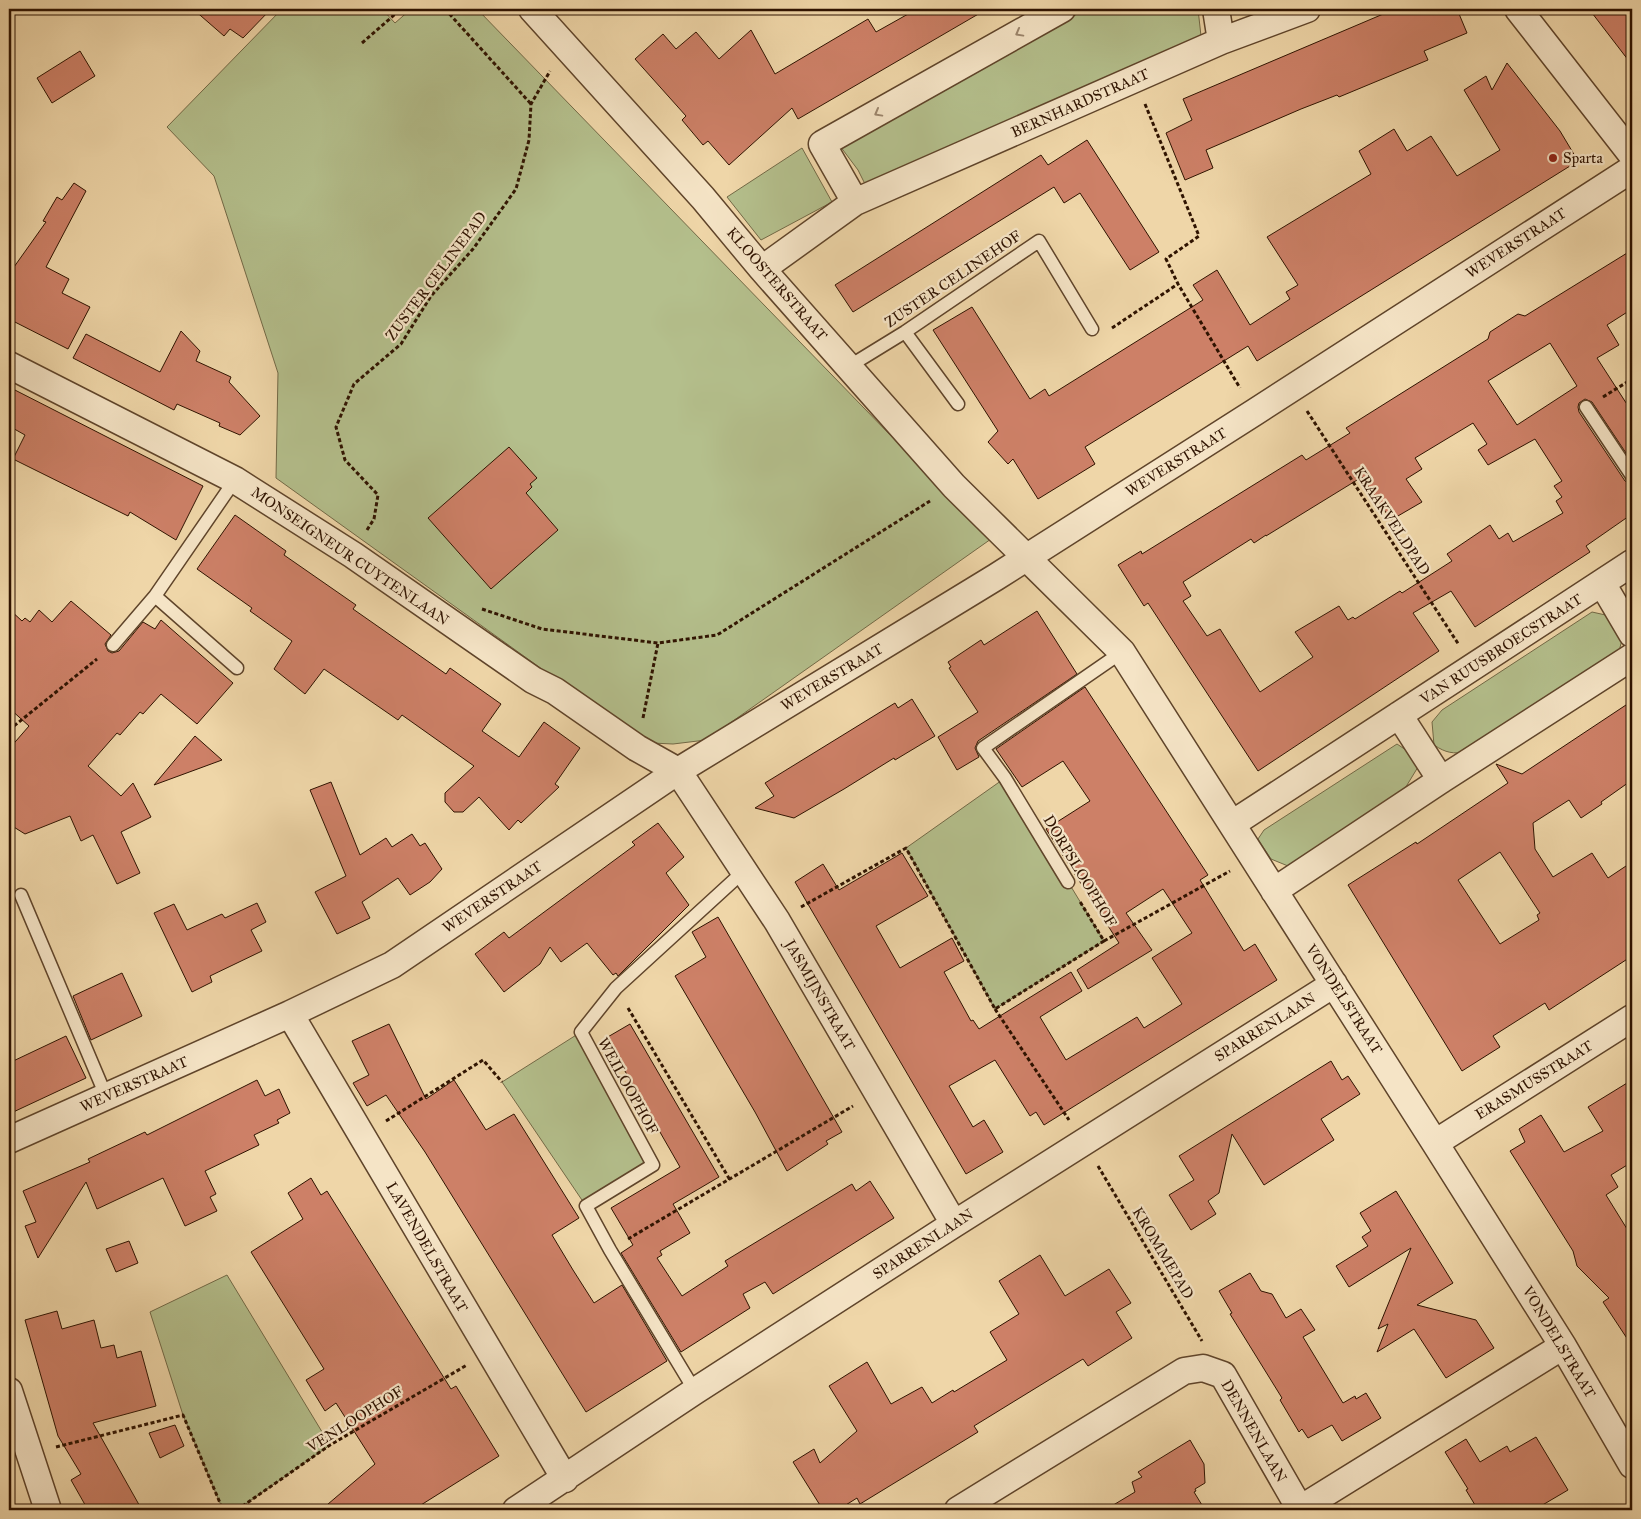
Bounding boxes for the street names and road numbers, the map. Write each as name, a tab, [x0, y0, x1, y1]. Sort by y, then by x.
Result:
street label: BERNHARDSTRAAT	[1008, 65, 1152, 141]
street label: WEVERSTRAAT	[1462, 204, 1570, 282]
street label: ZUSTER CELINEPAD	[382, 208, 490, 344]
street label: KLOOSTERSTRAAT	[723, 224, 831, 344]
street label: ZUSTER CELINEHOF	[882, 227, 1025, 331]
street label: WEVERSTRAAT	[1122, 424, 1230, 500]
street label: KRAAKVELDPAD	[1350, 463, 1434, 579]
street label: MONSEIGNEUR CUYTENLAAN	[248, 483, 453, 629]
street label: VAN RUUSBROECSTRAAT	[1416, 590, 1585, 709]
street label: WEVERSTRAAT	[778, 639, 886, 715]
street label: DORPSLOOPHOF	[1040, 812, 1121, 930]
street label: WEVERSTRAAT	[439, 857, 545, 937]
street label: JASMIJNSTRAAT	[779, 935, 859, 1054]
street label: VONDELSTRAAT	[1301, 940, 1386, 1057]
street label: SPARRENLAAN	[1211, 988, 1319, 1065]
street label: WEILOOPHOF	[594, 1035, 662, 1138]
street label: ERASMUSSTRAAT	[1472, 1036, 1596, 1124]
street label: WEVERSTRAAT	[77, 1052, 191, 1116]
street label: LAVENDELSTRAAT	[382, 1179, 472, 1315]
street label: KROMMEPAD	[1129, 1204, 1198, 1302]
street label: SPARRENLAAN	[869, 1205, 977, 1283]
street label: VONDELSTRAAT	[1518, 1282, 1599, 1401]
street label: DENNENLAAN	[1217, 1376, 1291, 1486]
street label: VENLOOPHOF	[303, 1382, 407, 1456]

